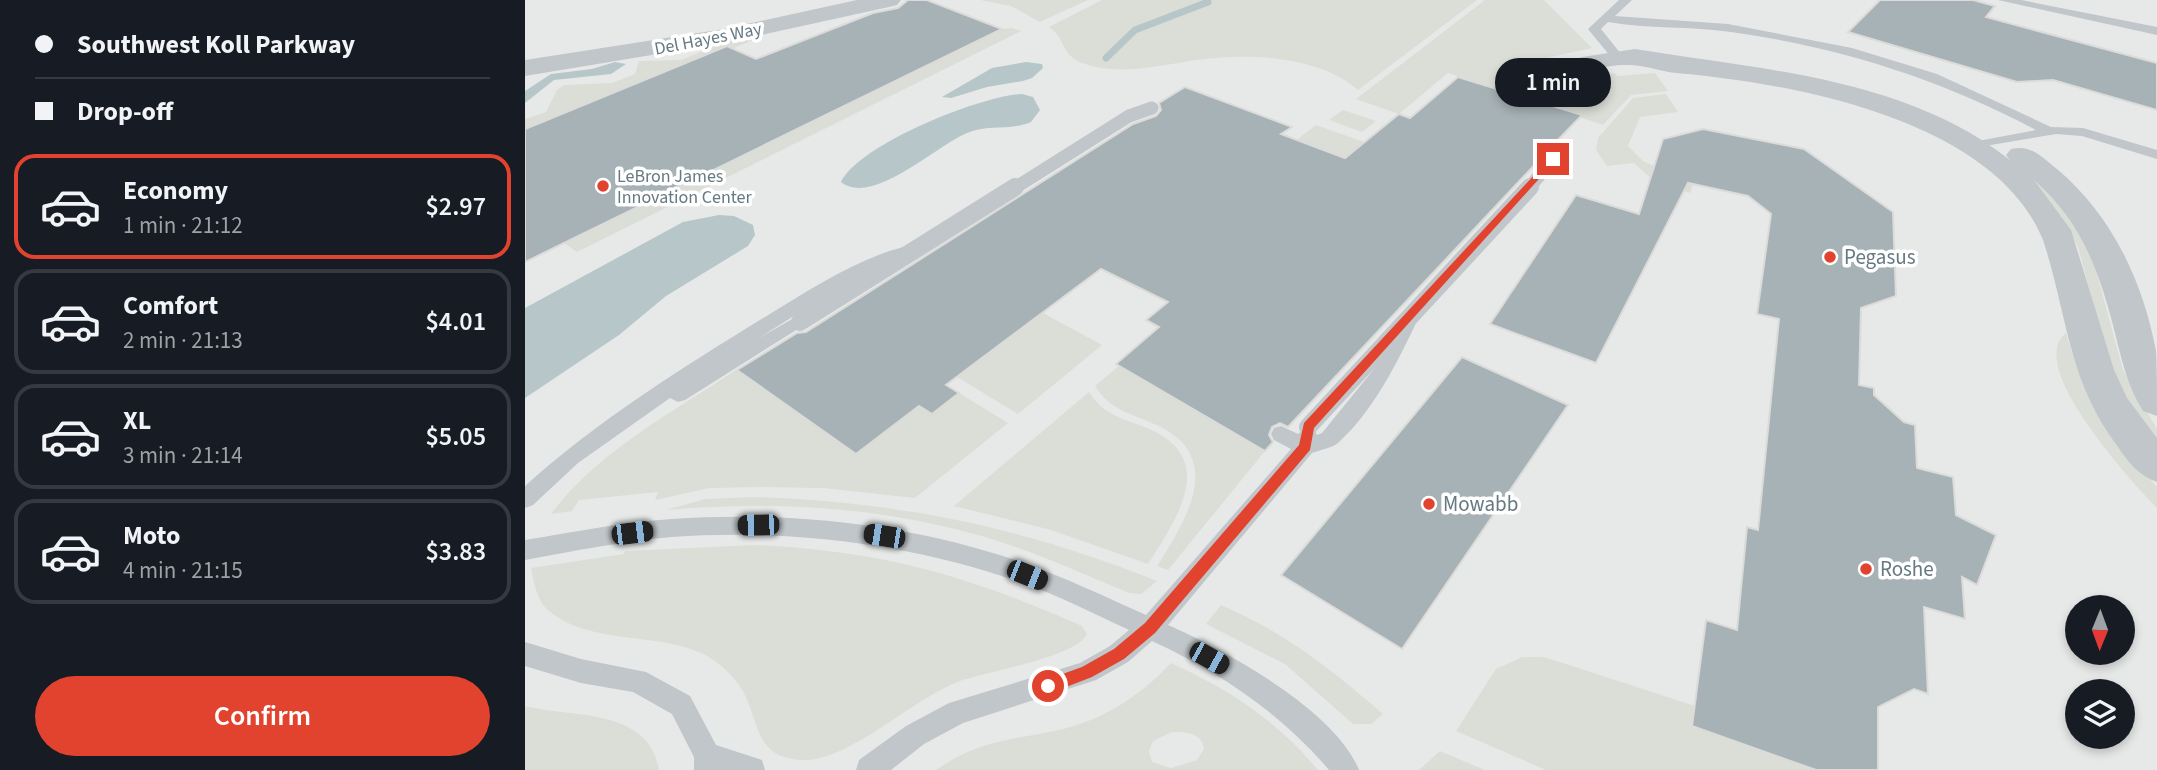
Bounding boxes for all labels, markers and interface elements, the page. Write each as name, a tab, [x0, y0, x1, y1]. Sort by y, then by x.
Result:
street label: Del Hayes Way	[652, 16, 764, 62]
text: Southwest Koll Parkway	[77, 26, 355, 63]
callout: 1 min	[1495, 58, 1611, 106]
text: 1 min	[1526, 66, 1580, 99]
text: Drop-off	[77, 93, 173, 130]
route end	[1537, 143, 1569, 175]
place label: LeBron James Innovation Center	[617, 164, 753, 210]
text: Economy	[123, 172, 228, 209]
icon: car	[39, 175, 102, 238]
marker: LeBron James Innovation Center	[595, 178, 611, 194]
text: $2.97	[425, 188, 486, 225]
text: 1 min · 21:12	[123, 209, 243, 242]
place label: Pegasus	[1844, 242, 1916, 272]
marker: Pegasus	[1822, 249, 1838, 265]
text: Comfort	[123, 287, 218, 324]
icon: car	[39, 290, 102, 353]
text: $4.01	[425, 303, 486, 340]
text: 2 min · 21:13	[123, 324, 243, 357]
text: XL	[123, 402, 151, 439]
icon: car	[39, 405, 102, 468]
text: $5.05	[425, 418, 486, 455]
text: 3 min · 21:14	[123, 439, 243, 472]
place label: Mowabb	[1443, 489, 1518, 519]
marker: Mowabb	[1421, 496, 1437, 512]
car	[737, 514, 780, 536]
text: Moto	[123, 517, 180, 554]
icon: car	[39, 520, 102, 583]
car	[610, 520, 655, 546]
car	[862, 522, 907, 550]
text: $3.83	[425, 533, 486, 570]
text: 4 min · 21:15	[123, 554, 243, 587]
place label: Roshe	[1880, 554, 1934, 584]
car	[1004, 557, 1051, 593]
marker: Roshe	[1858, 561, 1874, 577]
north arrow	[2065, 595, 2135, 665]
map controls	[2065, 595, 2135, 749]
car	[1186, 639, 1233, 677]
route start	[1032, 670, 1064, 702]
button: Confirm	[35, 676, 490, 756]
button: layers	[2065, 679, 2135, 749]

